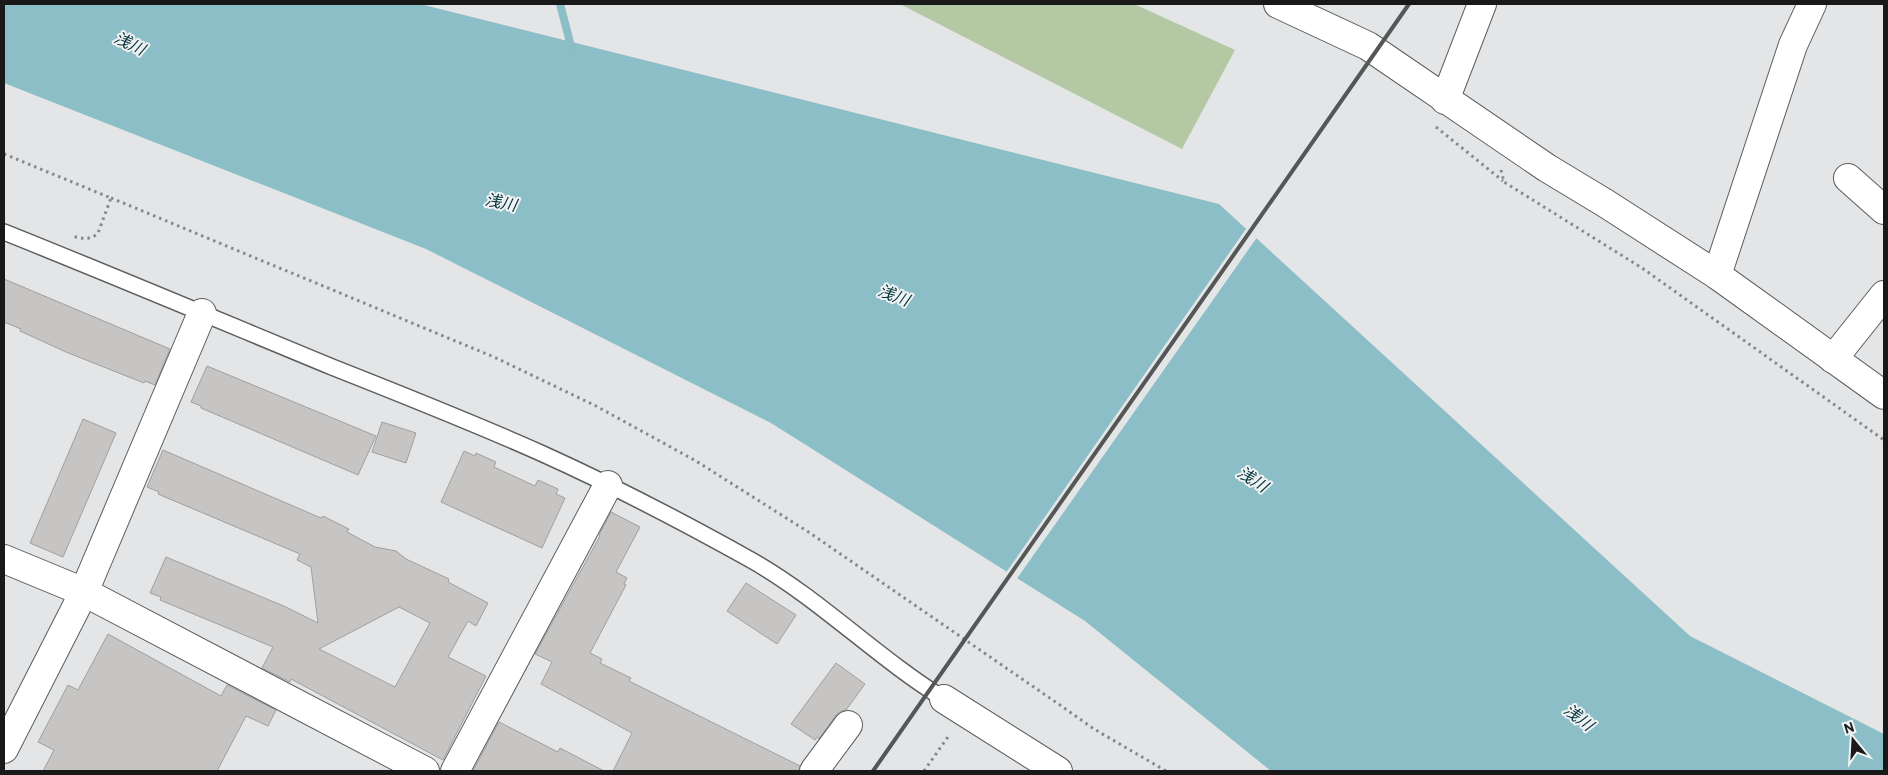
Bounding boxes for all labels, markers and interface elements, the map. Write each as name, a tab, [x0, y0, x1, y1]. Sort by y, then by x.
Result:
water label: 浅川	[110, 29, 150, 62]
water label: 浅川	[483, 191, 520, 217]
water label: 浅川	[875, 282, 914, 313]
water label: 浅川	[1233, 464, 1272, 499]
water label: 浅川	[1559, 701, 1598, 738]
north arrow	[1828, 715, 1878, 765]
text: N	[1842, 719, 1857, 739]

